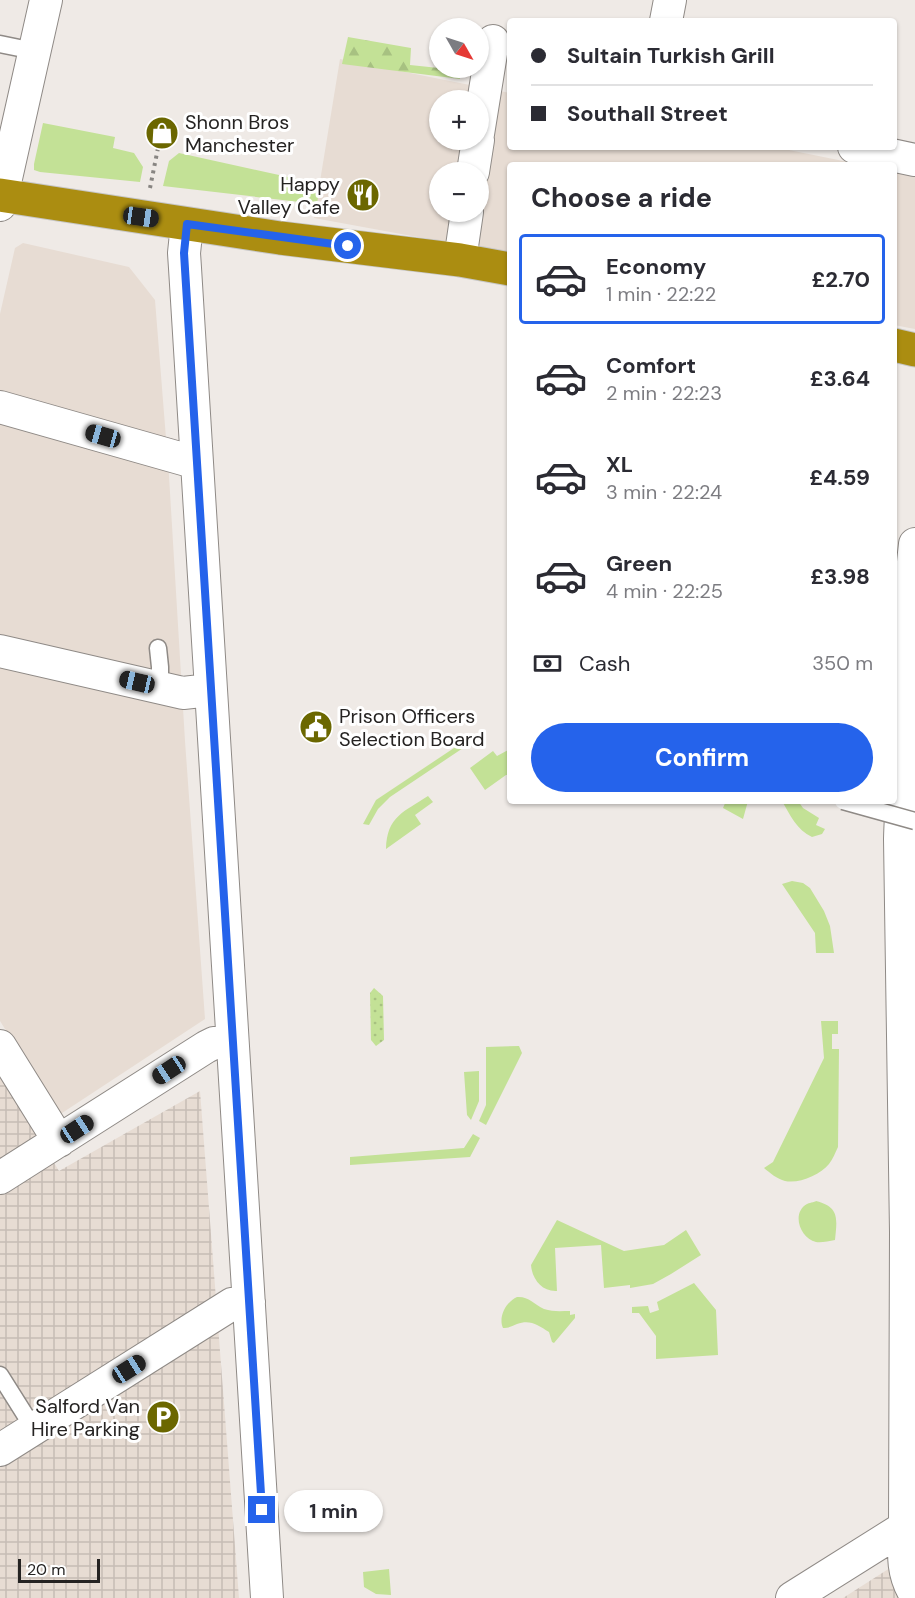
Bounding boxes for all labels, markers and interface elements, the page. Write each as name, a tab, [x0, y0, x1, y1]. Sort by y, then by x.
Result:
north arrow	[429, 18, 489, 78]
map controls	[429, 18, 489, 222]
text: Sultain Turkish Grill	[567, 41, 775, 70]
button: +	[429, 90, 489, 150]
text: Southall Street	[567, 99, 728, 128]
place label: Shonn Bros Manchester	[185, 109, 294, 158]
shop icon: Shonn Bros Manchester	[144, 115, 180, 151]
button: −	[429, 162, 489, 222]
place label: Happy Valley Cafe	[238, 171, 340, 220]
restaurant icon: Happy Valley Cafe	[345, 177, 381, 213]
text: Choose a ride	[531, 180, 712, 215]
car	[122, 206, 160, 228]
route start	[334, 232, 361, 259]
icon: car	[534, 252, 588, 306]
text: Economy	[606, 252, 706, 281]
text: £2.70	[811, 265, 870, 294]
text: 1 min · 22:22	[606, 281, 716, 307]
icon: car	[534, 351, 588, 405]
text: Comfort	[606, 351, 696, 380]
text: £3.64	[810, 364, 870, 393]
text: 2 min · 22:23	[606, 380, 722, 406]
car	[83, 422, 123, 450]
icon: car	[534, 450, 588, 504]
text: XL	[606, 450, 633, 479]
text: £4.59	[809, 463, 870, 492]
text: 3 min · 22:24	[606, 479, 722, 505]
icon: car	[534, 549, 588, 603]
text: Green	[606, 549, 672, 578]
text: £3.98	[810, 562, 870, 591]
text: 4 min · 22:25	[606, 578, 723, 604]
icon: cash	[531, 647, 564, 680]
text: Cash	[579, 649, 630, 678]
text: 350 m	[812, 650, 873, 676]
car	[117, 669, 157, 695]
place label: Prison Officers Selection Board	[339, 703, 485, 752]
public building icon: Prison Officers Selection Board	[298, 709, 334, 745]
button: Confirm	[531, 723, 873, 792]
car	[149, 1053, 189, 1087]
car	[57, 1112, 97, 1146]
car	[109, 1352, 149, 1386]
place label: Salford Van Hire Parking	[31, 1393, 140, 1442]
parking icon: Salford Van Hire Parking	[145, 1399, 181, 1435]
callout: 1 min	[283, 1489, 382, 1531]
route end	[248, 1496, 275, 1523]
text: 1 min	[309, 1498, 358, 1524]
scale bar	[18, 1556, 100, 1584]
text: 20 m	[27, 1559, 66, 1580]

